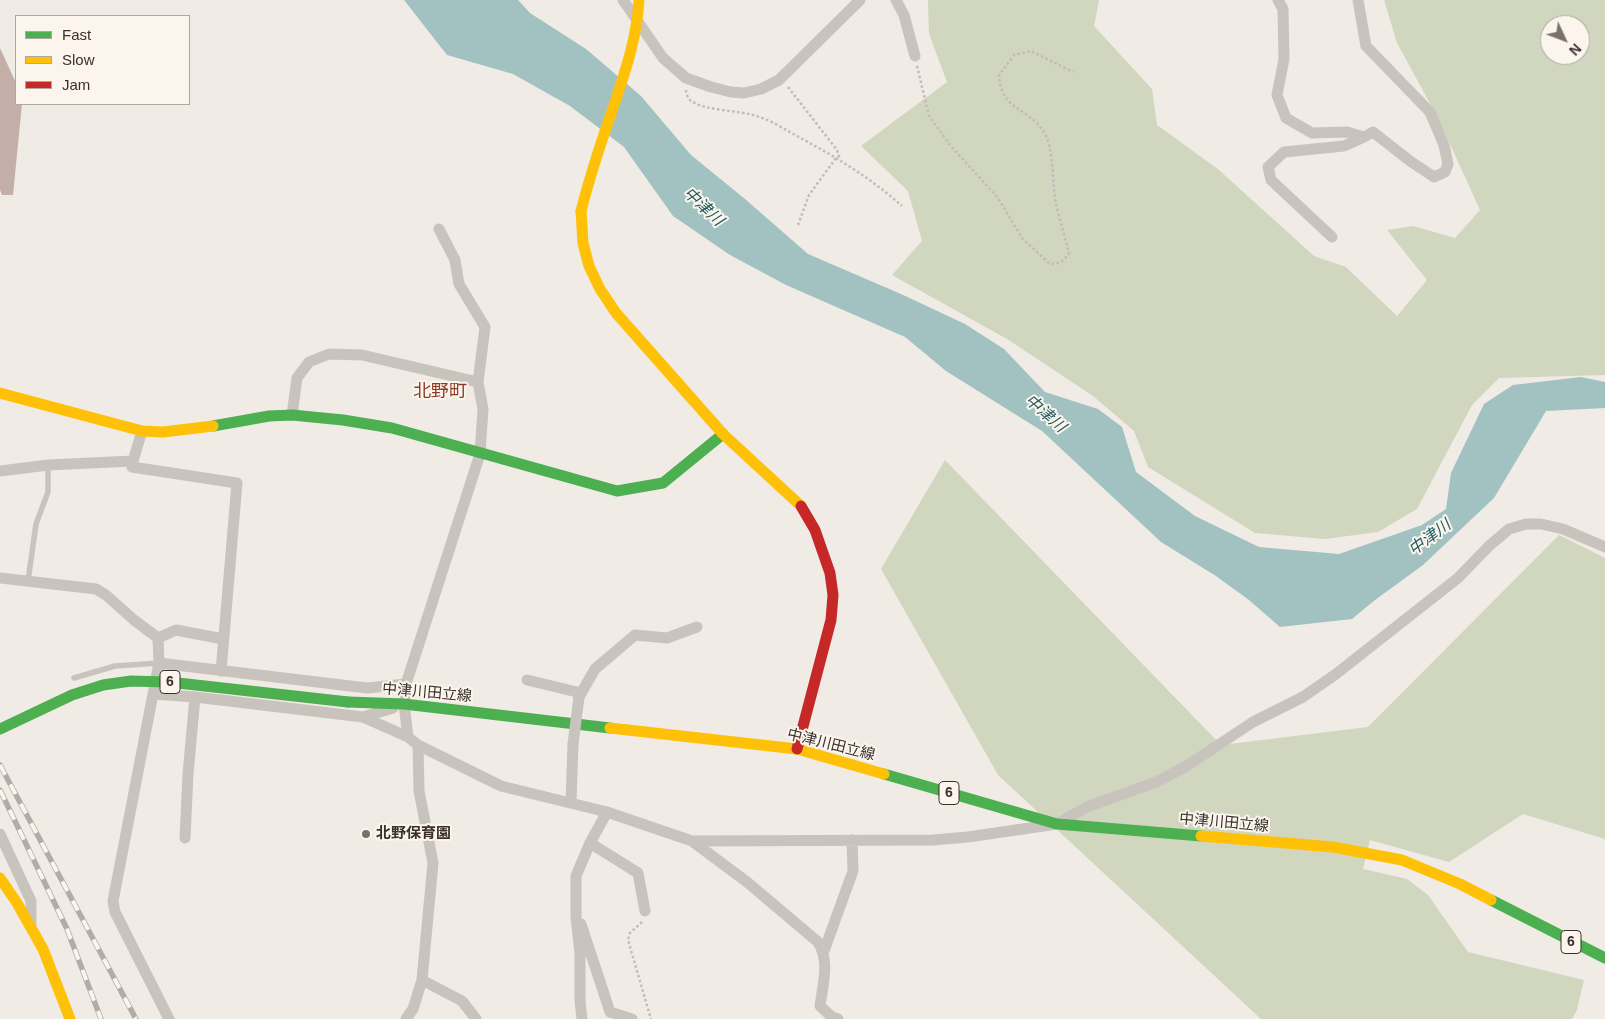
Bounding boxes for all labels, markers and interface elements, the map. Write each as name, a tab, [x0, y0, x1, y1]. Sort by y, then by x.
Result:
legend	[15, 15, 190, 105]
north arrow	[1540, 15, 1590, 65]
text: Fast	[62, 26, 91, 43]
text: N	[1566, 40, 1585, 59]
text: Slow	[62, 51, 95, 68]
text: Jam	[62, 76, 90, 93]
water label: 中津川	[679, 184, 727, 230]
district label: 北野町	[413, 381, 467, 403]
water label: 中津川	[1021, 391, 1069, 437]
water label: 中津川	[1405, 516, 1455, 560]
road number: 6	[160, 670, 180, 694]
street label: 中津川田立線	[381, 680, 473, 706]
street label: 中津川田立線	[785, 725, 877, 765]
road number: 6	[939, 781, 959, 804]
street label: 中津川田立線	[1178, 810, 1270, 836]
place label: 北野保育園	[376, 825, 451, 843]
marker: 北野保育園	[360, 828, 372, 840]
road number: 6	[1561, 930, 1581, 954]

